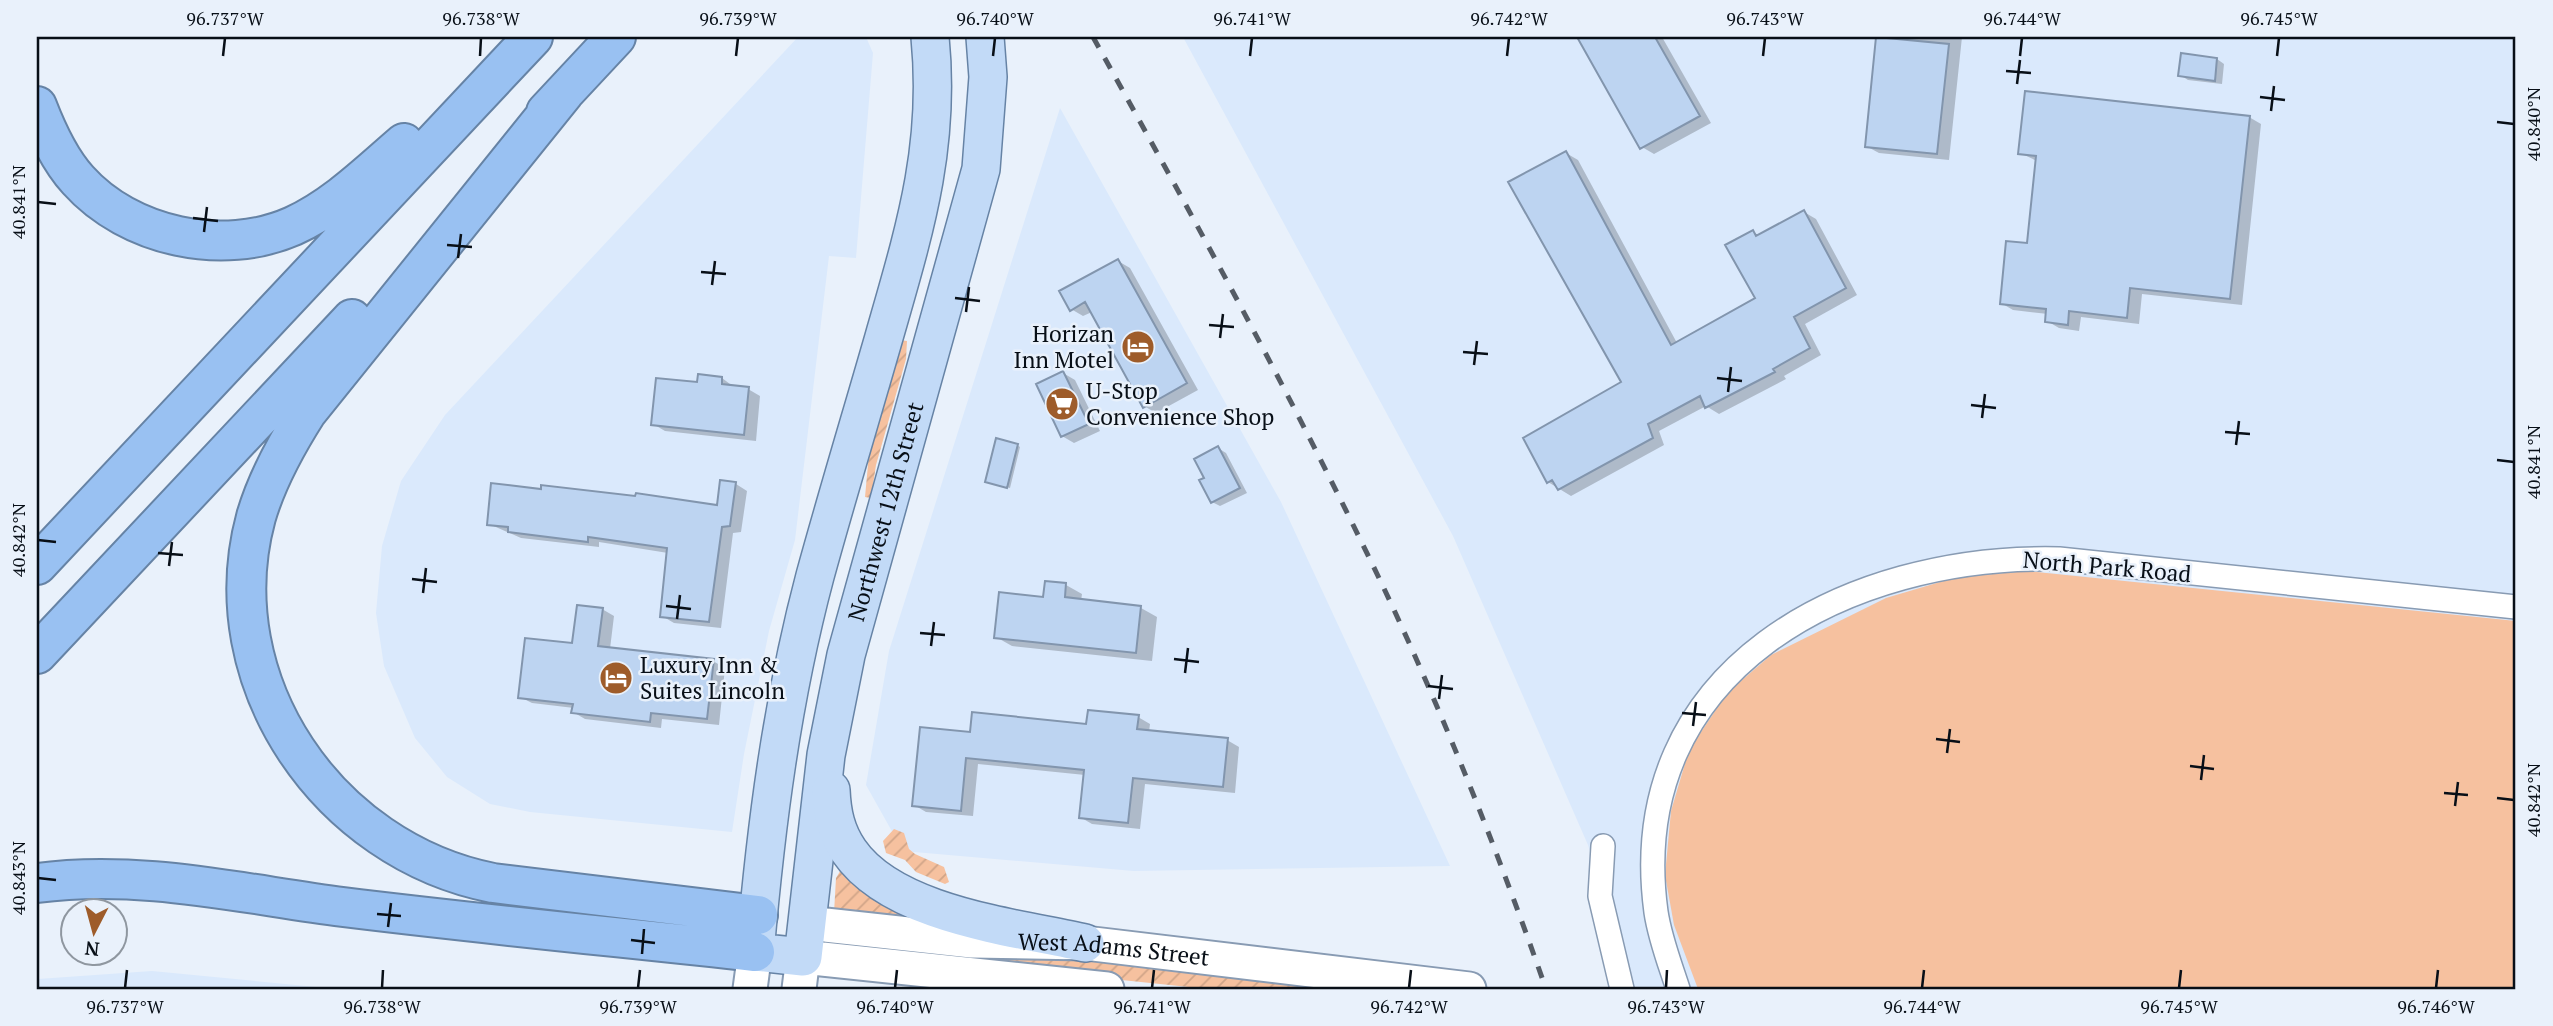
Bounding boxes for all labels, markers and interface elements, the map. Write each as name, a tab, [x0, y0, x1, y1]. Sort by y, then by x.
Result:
text: 96.737°W	[186, 6, 264, 30]
text: 96.738°W	[442, 6, 520, 30]
text: 96.739°W	[699, 6, 777, 30]
text: 96.740°W	[956, 6, 1034, 30]
text: 96.741°W	[1213, 6, 1291, 30]
text: 96.742°W	[1470, 6, 1548, 30]
text: 96.743°W	[1726, 6, 1804, 30]
text: 96.744°W	[1983, 6, 2061, 30]
text: 96.745°W	[2240, 6, 2318, 30]
text: 40.840°N	[2521, 87, 2545, 161]
text: 40.841°N	[6, 165, 30, 239]
place label: Horizan Inn Motel	[1014, 318, 1114, 375]
hotel icon: Horizan Inn Motel	[1119, 328, 1157, 366]
place label: U-Stop Convenience Shop	[1086, 375, 1274, 432]
supermarket icon: U-Stop Convenience Shop	[1043, 385, 1081, 423]
street label: Northwest 12th Street	[840, 398, 931, 625]
text: 40.841°N	[2521, 425, 2545, 499]
text: 40.842°N	[6, 503, 30, 577]
street label: North Park Road	[2022, 544, 2193, 589]
place label: Luxury Inn & Suites Lincoln	[640, 649, 785, 706]
hotel icon: Luxury Inn & Suites Lincoln	[597, 659, 635, 697]
text: 40.842°N	[2521, 763, 2545, 837]
text: 40.843°N	[6, 841, 30, 915]
north arrow	[60, 897, 130, 967]
street label: West Adams Street	[1018, 926, 1212, 973]
text: N	[83, 936, 101, 963]
text: 96.737°W	[86, 994, 164, 1018]
text: 96.738°W	[343, 994, 421, 1018]
text: 96.739°W	[599, 994, 677, 1018]
text: 96.740°W	[856, 994, 934, 1018]
text: 96.741°W	[1113, 994, 1191, 1018]
text: 96.742°W	[1370, 994, 1448, 1018]
text: 96.743°W	[1627, 994, 1705, 1018]
text: 96.744°W	[1883, 994, 1961, 1018]
text: 96.745°W	[2140, 994, 2218, 1018]
text: 96.746°W	[2397, 994, 2475, 1018]

